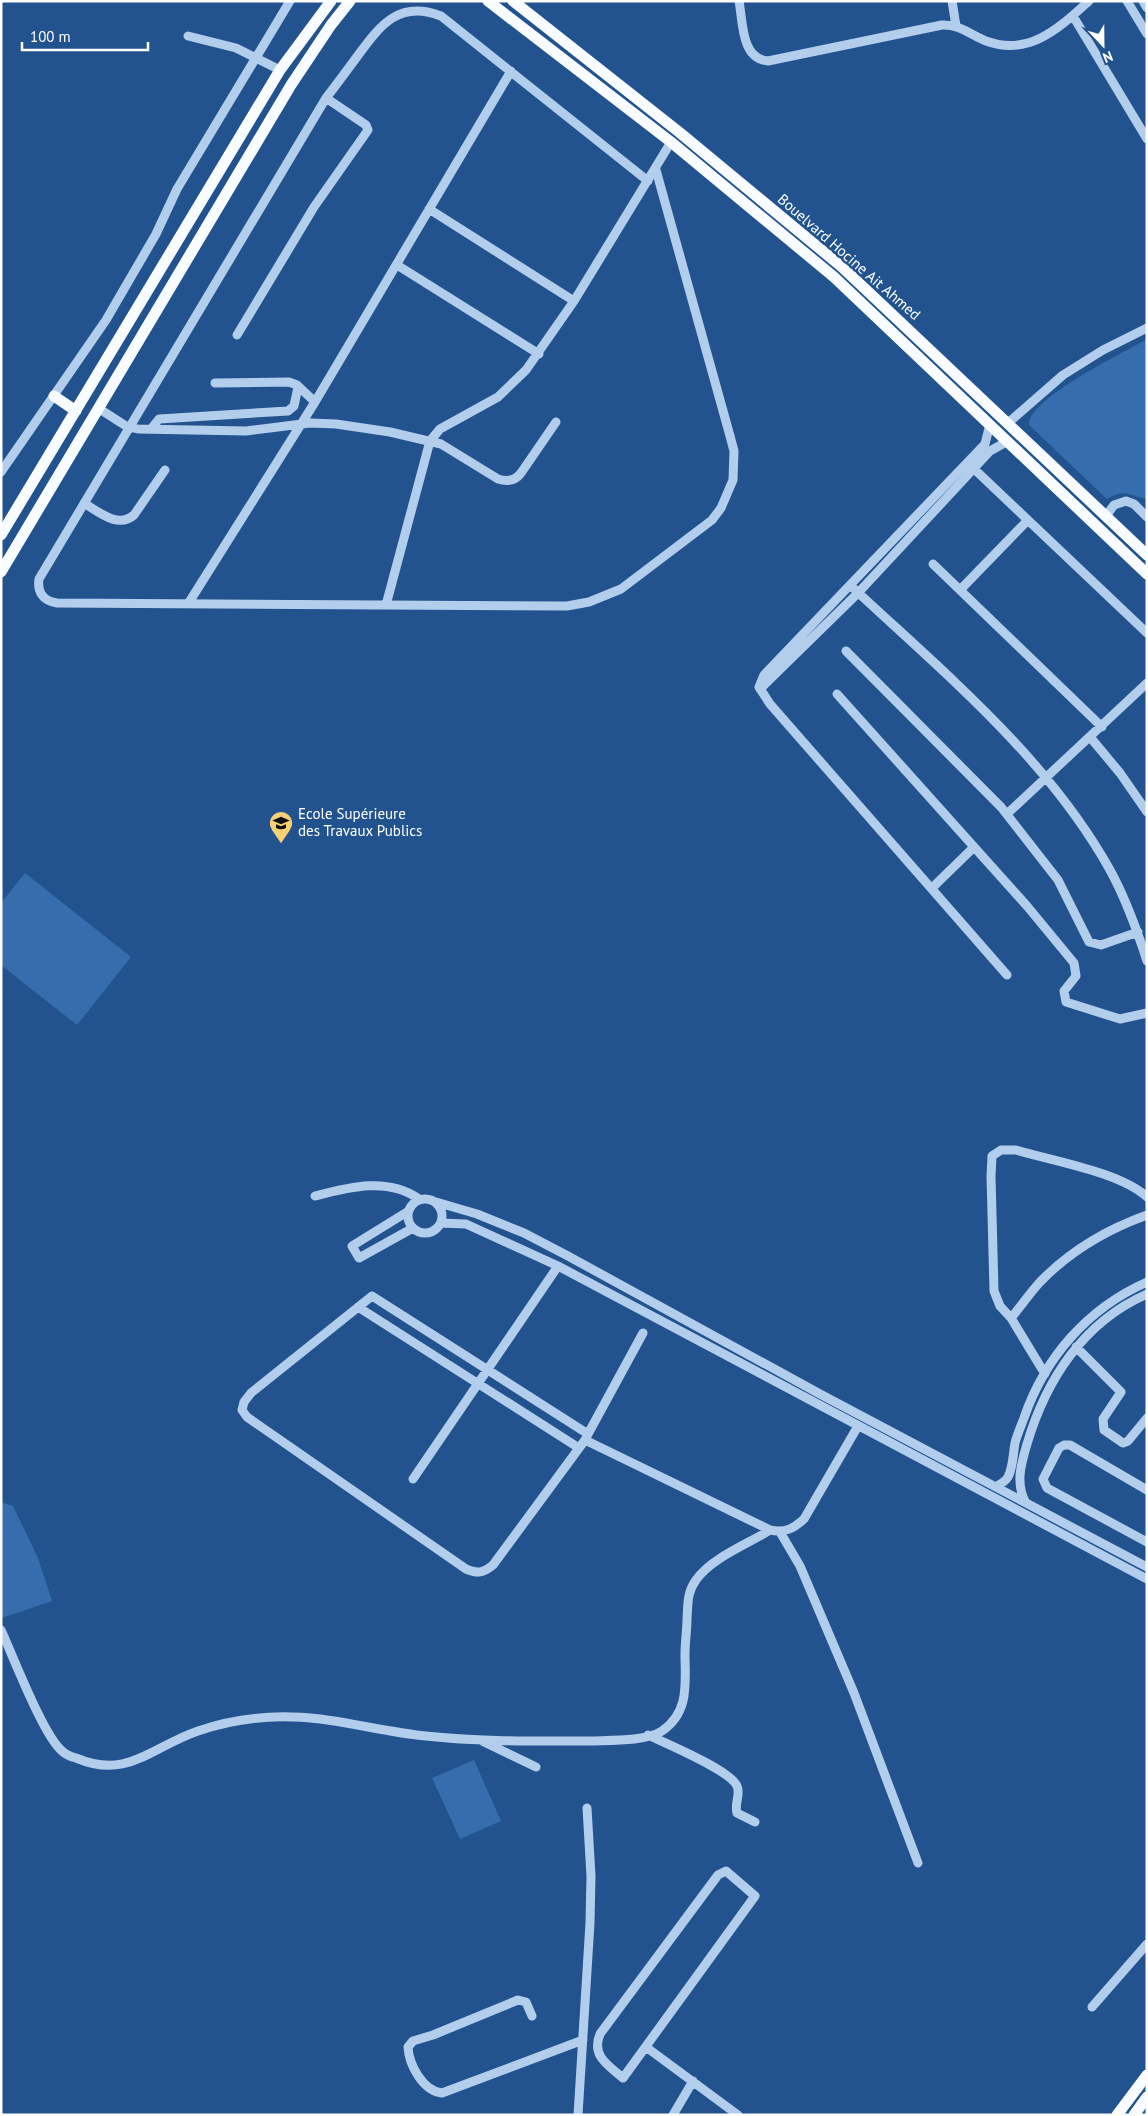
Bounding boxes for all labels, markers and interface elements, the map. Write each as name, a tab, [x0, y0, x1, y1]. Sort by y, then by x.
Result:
scale bar	[22, 20, 149, 52]
north arrow	[1078, 20, 1128, 70]
text: 100 m	[30, 27, 71, 46]
text: N	[1100, 47, 1116, 67]
street label: Bouelvard Hocine Ait Ahmed	[774, 189, 925, 324]
place label: Ecole Supérieure des Travaux Publics	[298, 804, 422, 840]
school or university icon: Ecole Supérieure des Travaux Publics	[268, 810, 294, 844]

